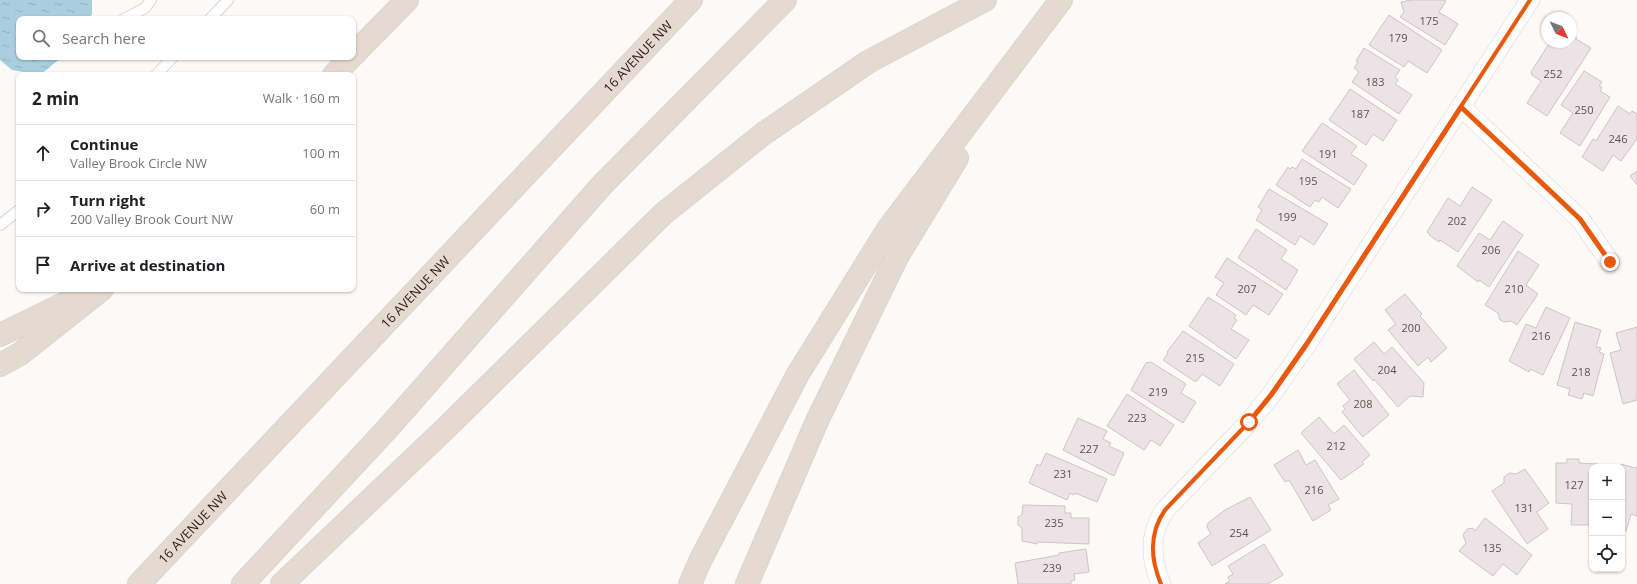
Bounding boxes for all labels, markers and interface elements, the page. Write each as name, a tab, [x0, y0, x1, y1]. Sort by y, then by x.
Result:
north arrow	[1541, 12, 1577, 48]
house number: 175	[1420, 13, 1438, 28]
search box	[16, 16, 356, 60]
street label: 16 AVENUE NW	[599, 16, 676, 96]
icon: search	[30, 27, 52, 49]
text: Search here	[62, 28, 146, 48]
house number: 179	[1389, 30, 1407, 45]
house number: 252	[1544, 66, 1562, 81]
house number: 183	[1366, 74, 1384, 89]
text: 2 min	[32, 87, 79, 110]
text: Walk · 160 m	[263, 89, 340, 107]
house number: 250	[1575, 102, 1593, 117]
house number: 187	[1351, 106, 1369, 121]
house number: 246	[1609, 131, 1627, 146]
text: Continue	[70, 134, 138, 154]
icon: ahead	[32, 142, 54, 164]
text: 100 m	[302, 144, 340, 162]
house number: 191	[1319, 146, 1337, 161]
text: Valley Brook Circle NW	[70, 154, 207, 172]
house number: 195	[1299, 173, 1317, 188]
text: Turn right	[70, 190, 145, 210]
icon: right	[32, 198, 54, 220]
text: 60 m	[310, 200, 340, 218]
house number: 199	[1278, 209, 1296, 224]
text: 200 Valley Brook Court NW	[70, 210, 233, 228]
house number: 202	[1448, 213, 1466, 228]
house number: 206	[1482, 242, 1500, 257]
street label: 16 AVENUE NW	[377, 252, 454, 332]
route end	[1601, 253, 1619, 271]
icon: arrive	[32, 254, 54, 276]
text: Arrive at destination	[70, 255, 225, 275]
house number: 207	[1238, 281, 1256, 296]
house number: 210	[1505, 281, 1523, 296]
house number: 200	[1402, 320, 1420, 335]
house number: 216	[1532, 328, 1550, 343]
house number: 215	[1186, 350, 1204, 365]
house number: 204	[1378, 362, 1397, 377]
house number: 218	[1572, 364, 1590, 379]
house number: 219	[1149, 384, 1167, 399]
house number: 208	[1354, 396, 1372, 411]
house number: 223	[1128, 410, 1146, 425]
route start	[1240, 413, 1258, 431]
house number: 212	[1327, 438, 1345, 453]
house number: 227	[1080, 441, 1098, 456]
map controls	[1589, 464, 1625, 572]
button: +	[1589, 464, 1625, 500]
house number: 231	[1054, 466, 1072, 481]
house number: 127	[1565, 477, 1583, 492]
house number: 216	[1305, 482, 1323, 497]
street label: 16 AVENUE NW	[154, 487, 231, 567]
house number: 131	[1515, 500, 1533, 515]
button: −	[1589, 500, 1625, 536]
house number: 235	[1045, 515, 1063, 530]
house number: 254	[1230, 525, 1249, 540]
button: locate	[1589, 536, 1625, 572]
house number: 135	[1483, 540, 1501, 555]
house number: 239	[1043, 560, 1061, 575]

